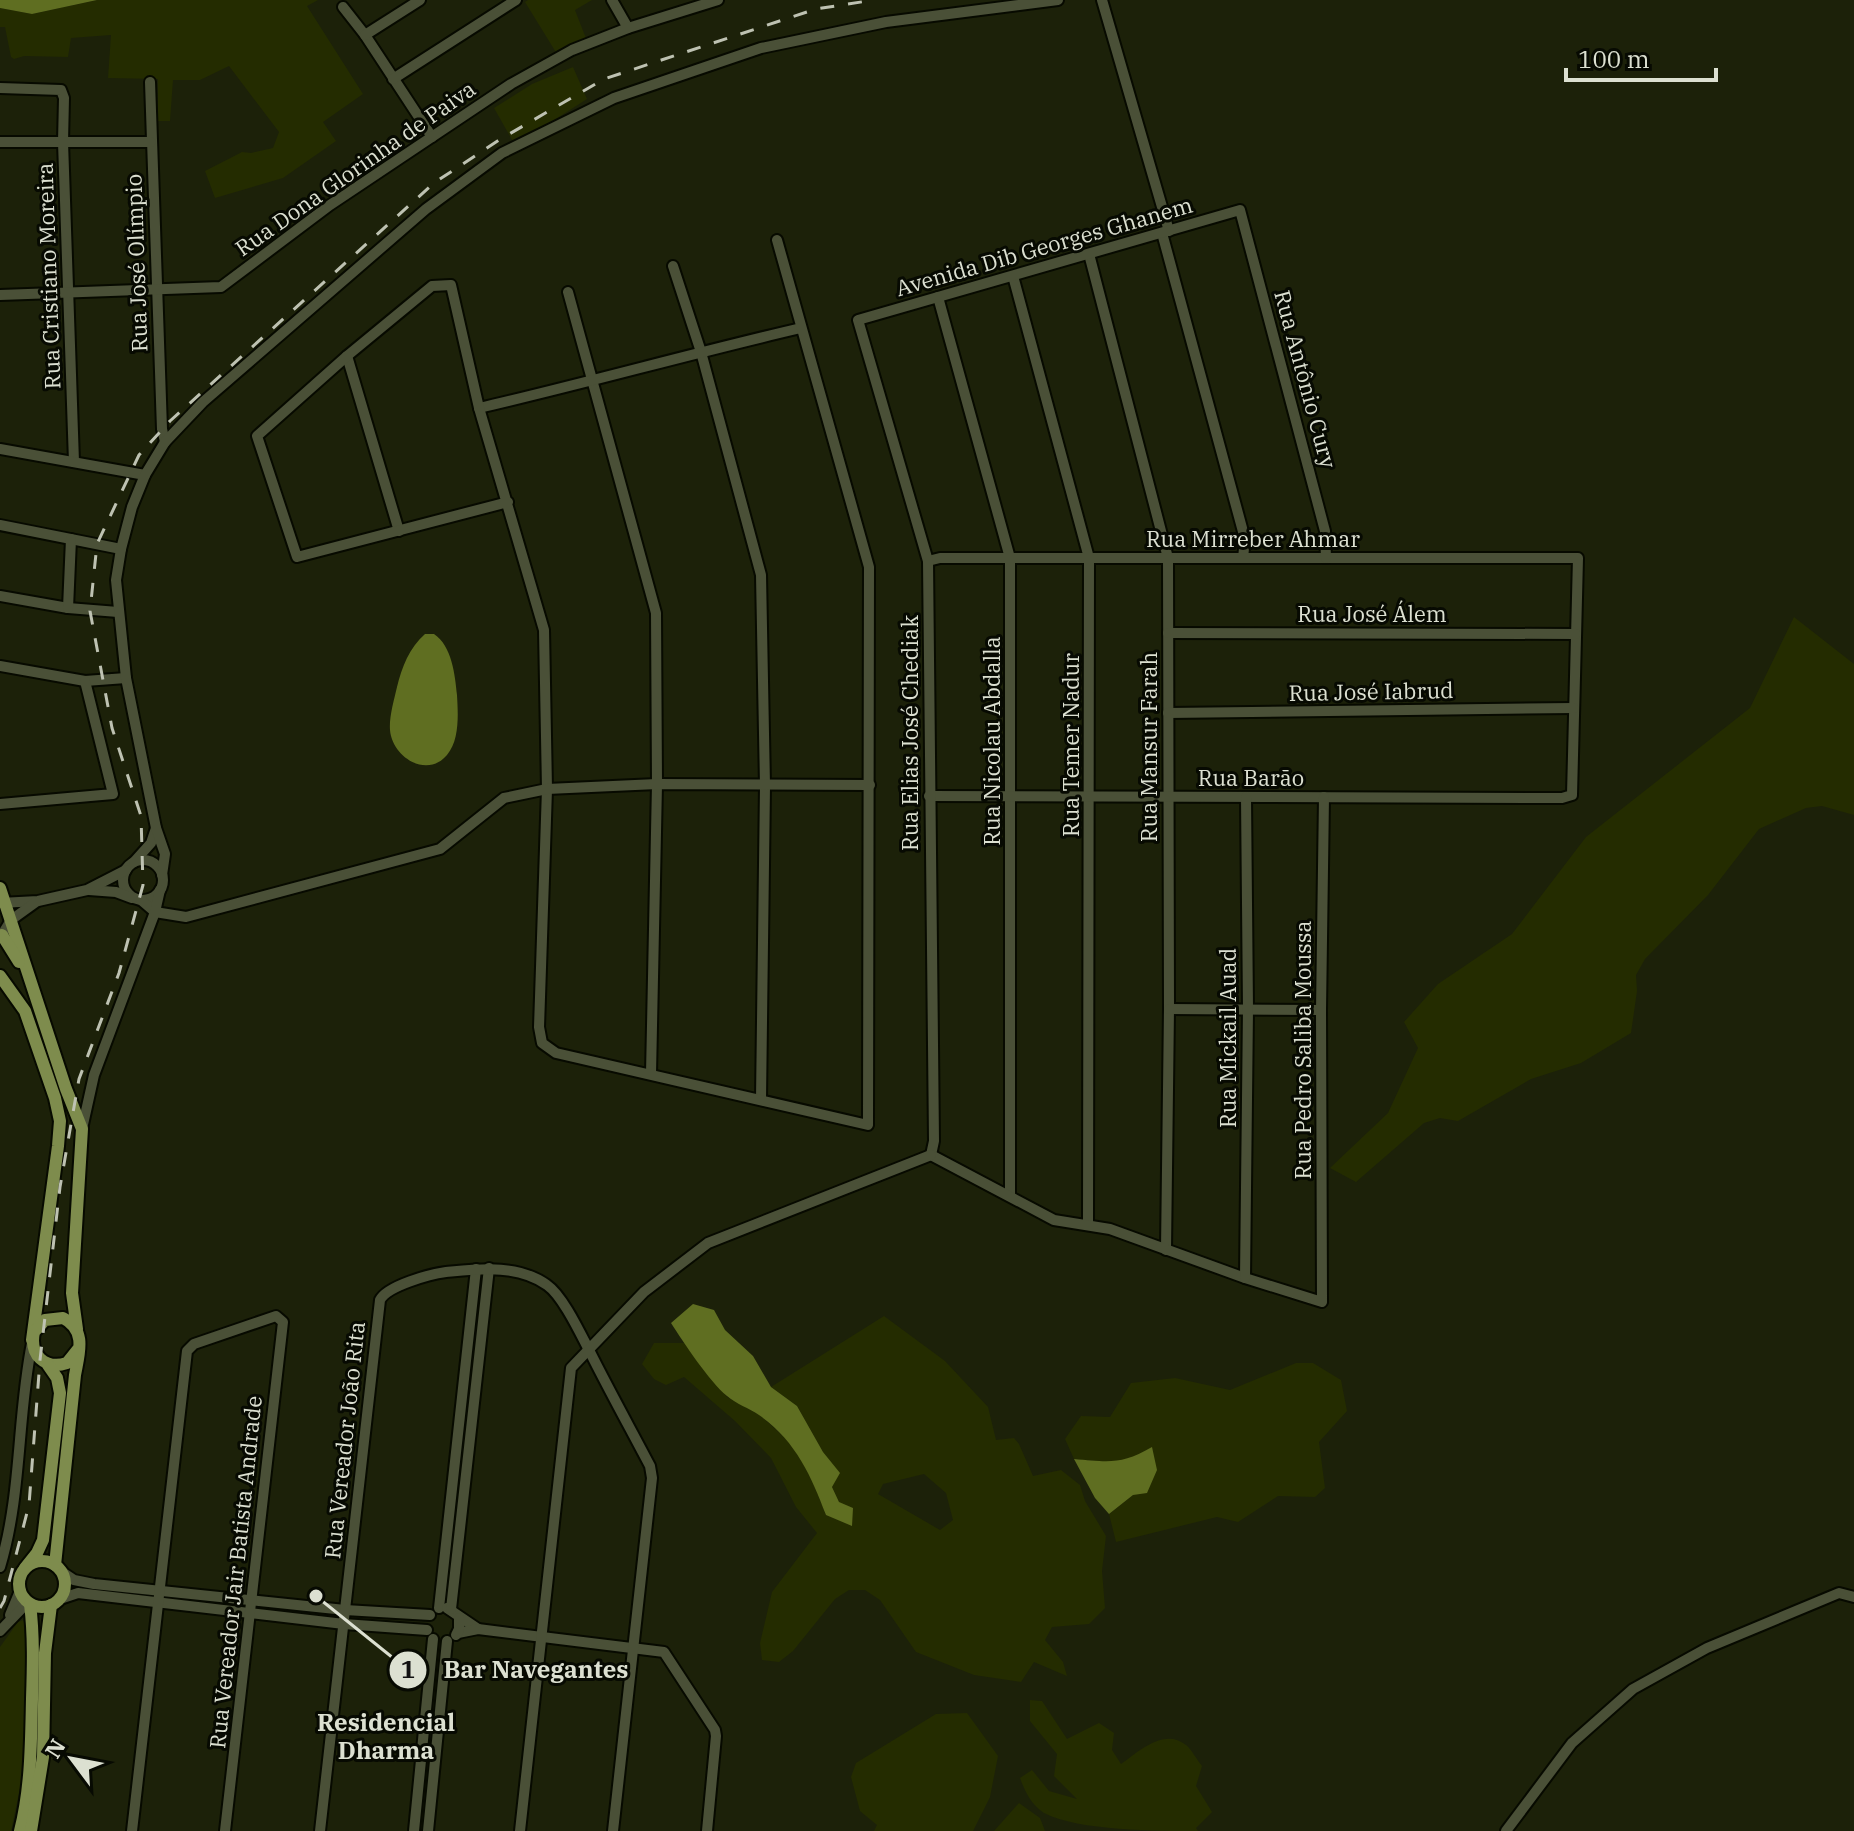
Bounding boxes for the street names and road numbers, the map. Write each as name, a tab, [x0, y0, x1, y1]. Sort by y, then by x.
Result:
street label: Rua Dona Glorinha de Paiva	[229, 74, 481, 262]
street label: Rua Cristiano Moreira	[30, 162, 66, 390]
street label: Rua José Olímpio	[118, 173, 154, 353]
street label: Avenida Dib Georges Ghanem	[892, 190, 1196, 302]
street label: Rua Antônio Cury	[1268, 287, 1344, 472]
street label: Rua Mirreber Ahmar	[1146, 524, 1360, 553]
street label: Rua José Álem	[1297, 599, 1447, 628]
street label: Rua Elias José Chediak	[895, 615, 924, 851]
street label: Rua Nicolau Abdalla	[977, 636, 1006, 846]
street label: Rua Mansur Farah	[1134, 652, 1163, 842]
street label: Rua Temer Nadur	[1056, 653, 1085, 837]
street label: Rua José Iabrud	[1288, 675, 1454, 707]
street label: Rua Barão	[1198, 763, 1304, 792]
street label: Rua Pedro Saliba Moussa	[1288, 921, 1317, 1179]
street label: Rua Mickail Auad	[1213, 948, 1242, 1128]
street label: Rua Vereador João Rita	[317, 1320, 371, 1560]
street label: Rua Vereador Jair Batista Andrade	[202, 1394, 268, 1750]

